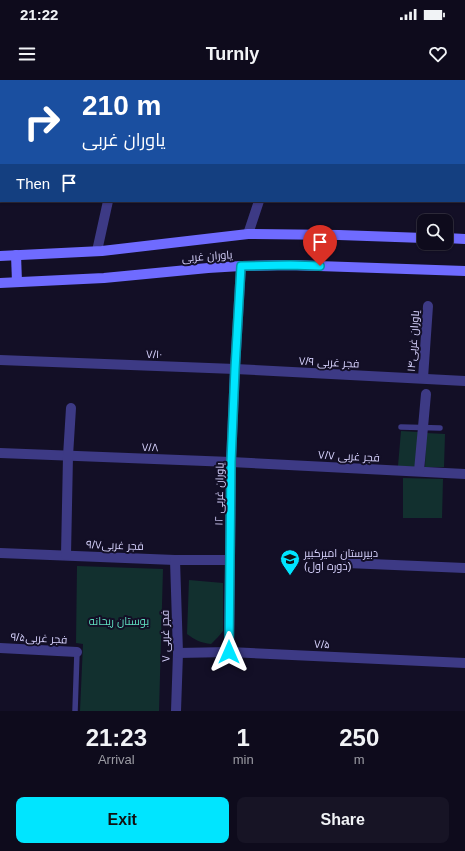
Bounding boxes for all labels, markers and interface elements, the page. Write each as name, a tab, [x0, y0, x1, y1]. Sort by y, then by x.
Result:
text: 21:22	[20, 6, 58, 23]
icon: menu	[16, 43, 38, 65]
icon: heart	[427, 43, 449, 65]
text: Turnly	[206, 44, 259, 64]
text: 210 m	[82, 90, 161, 121]
icon: right	[16, 96, 68, 148]
text: یاوران غربی	[82, 130, 165, 150]
icon: arrive	[58, 172, 80, 194]
text: Then	[16, 175, 50, 192]
map controls	[417, 214, 453, 250]
button: search	[417, 214, 453, 250]
pin	[303, 225, 337, 266]
icon: arrive	[309, 231, 331, 253]
street label: یاوران غربی	[181, 248, 233, 265]
street label: یاوران غربی۱۴	[405, 310, 422, 372]
street label: ۷/۱۰	[146, 348, 162, 360]
street label: ۷/۹ فجر غربی	[298, 354, 360, 371]
street label: ۷/۸	[141, 441, 159, 453]
street label: ۷/۷ فجر غربی	[318, 448, 380, 465]
street label: ۱۲ یاوران غربی	[212, 462, 227, 526]
street label: فجر غربی۹/۷	[86, 538, 144, 553]
place label: دبیرستان امیرکبیر (دوره اول)	[303, 547, 378, 573]
school or university icon: دبیرستان امیرکبیر (دوره اول)	[279, 548, 301, 576]
street label: ۷ فجر غربی	[159, 610, 172, 662]
park label: بوستان ریحانه	[89, 615, 149, 628]
street label: فجر غربی۹/۵	[10, 631, 68, 646]
position arrow	[208, 631, 250, 673]
street label: ۷/۵	[314, 638, 330, 650]
text: 21:23	[86, 724, 147, 751]
text: 1	[236, 724, 250, 751]
text: 250	[339, 724, 379, 751]
text: Arrival	[98, 752, 135, 767]
text: min	[233, 752, 254, 767]
text: m	[354, 752, 365, 767]
button: Exit	[16, 797, 229, 843]
button: Share	[237, 797, 449, 843]

